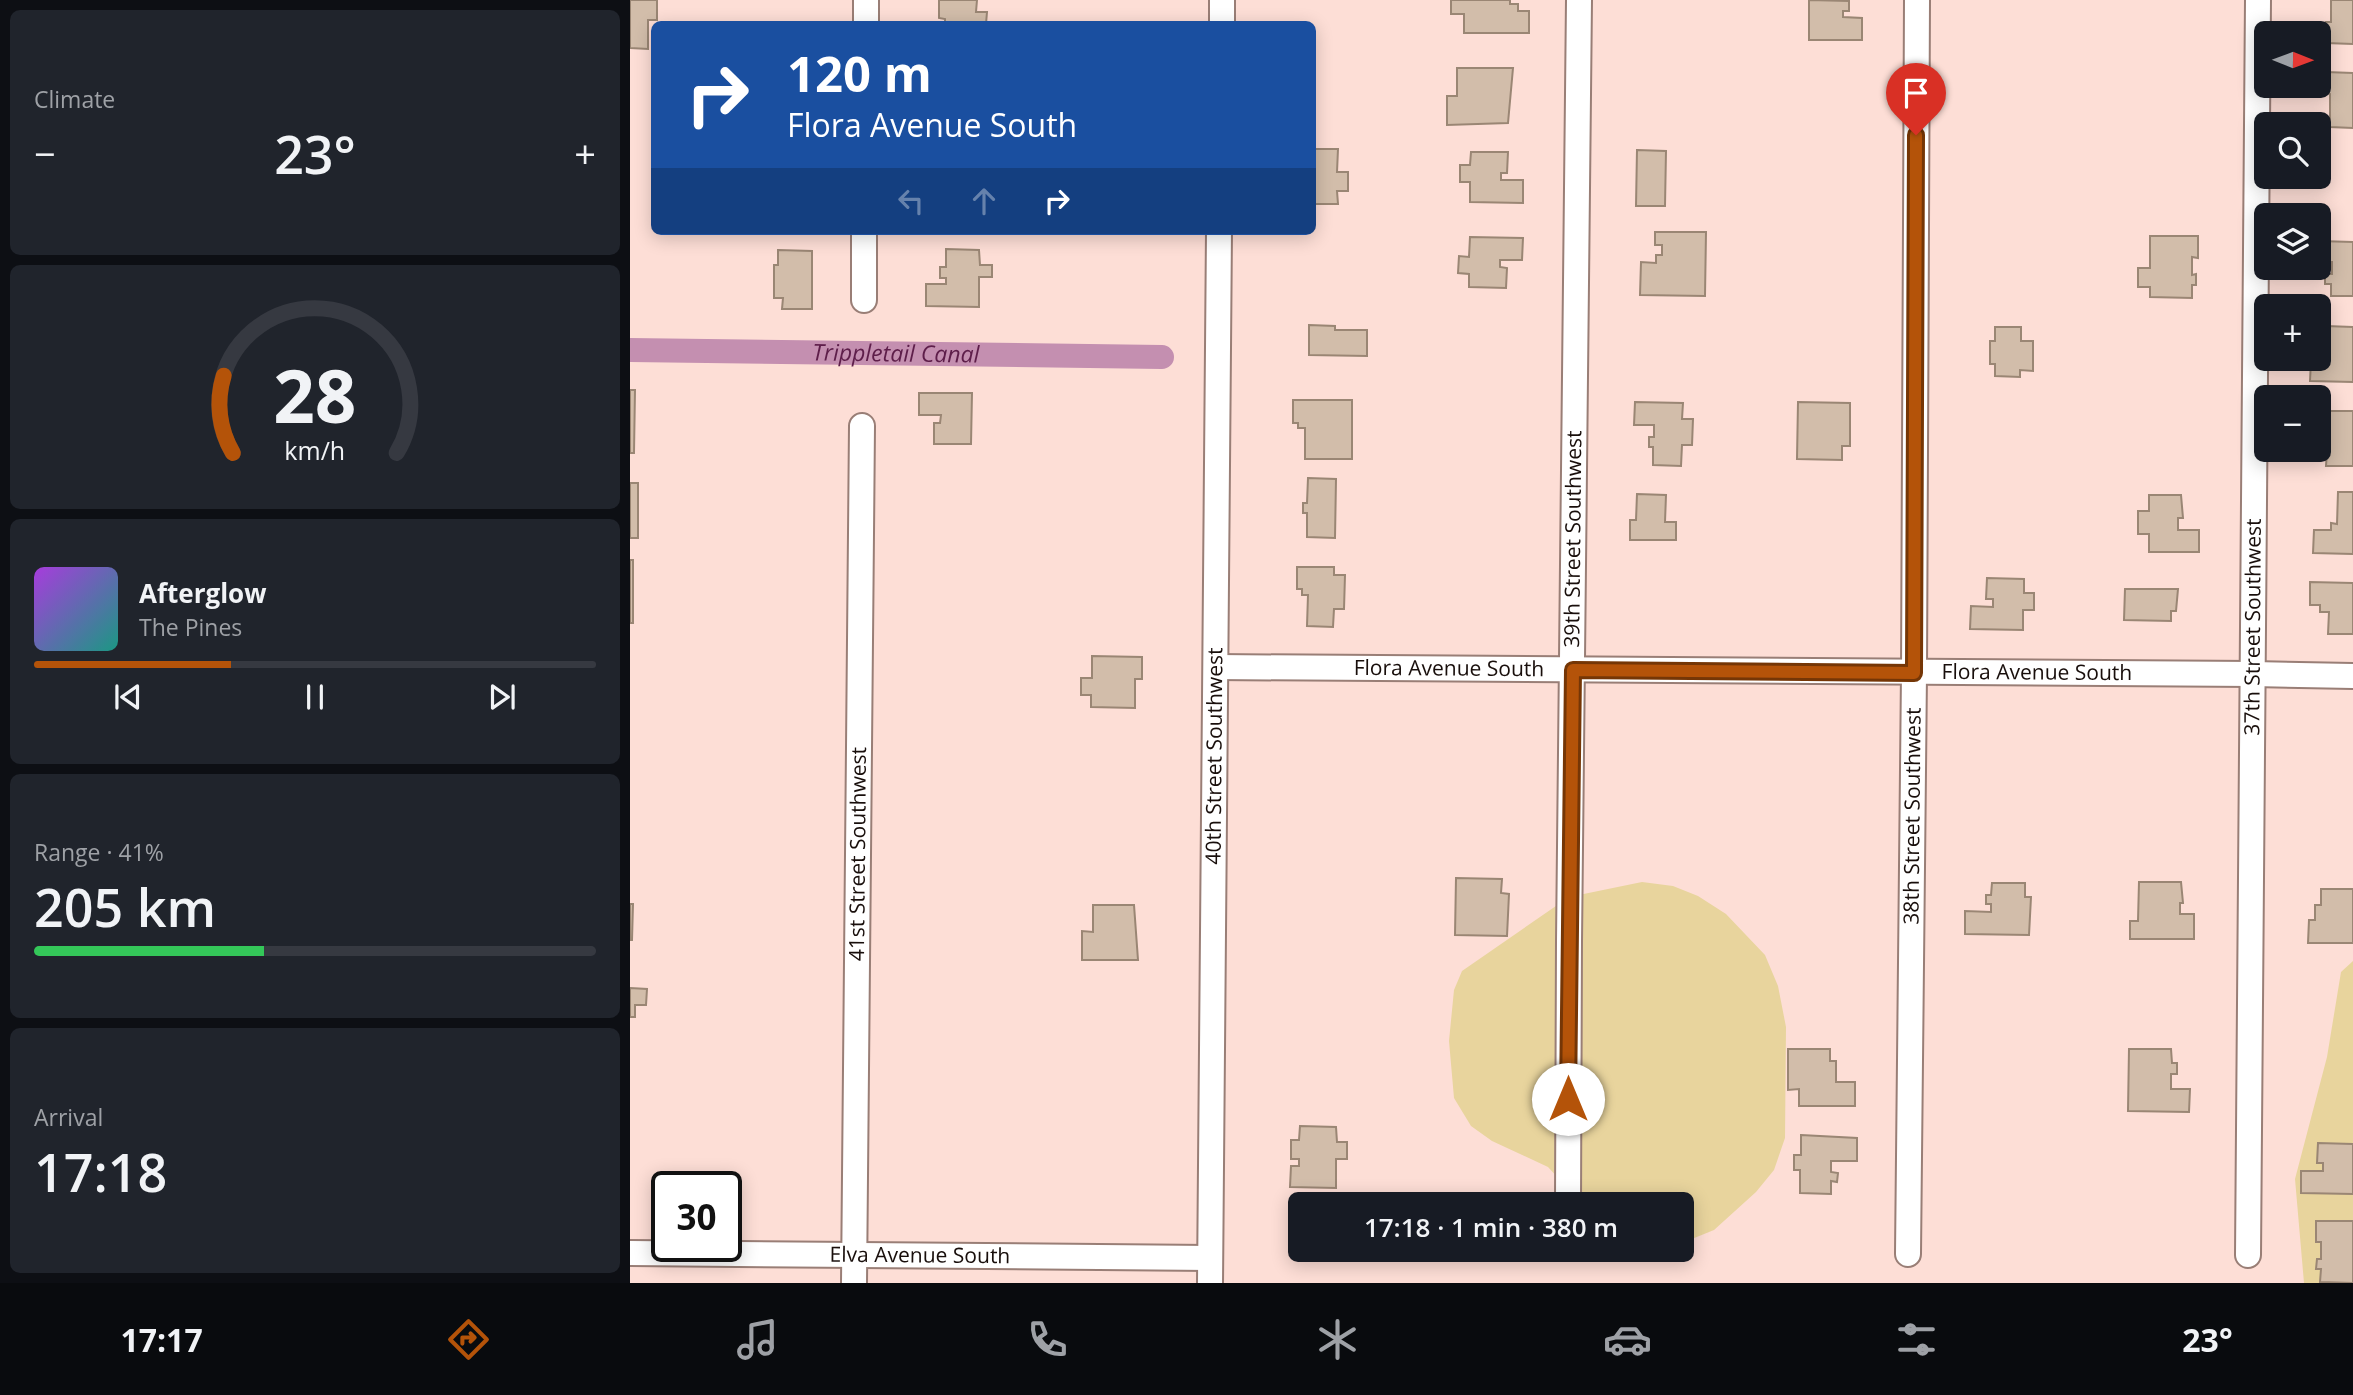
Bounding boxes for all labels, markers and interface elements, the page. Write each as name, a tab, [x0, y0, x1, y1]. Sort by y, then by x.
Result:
north arrow	[2254, 21, 2331, 98]
map controls	[2254, 21, 2331, 462]
text: 120 m	[787, 40, 932, 106]
icon: right	[672, 49, 763, 140]
pin	[1886, 63, 1946, 135]
icon: arrive	[1897, 74, 1935, 112]
text: Climate	[34, 83, 115, 115]
text: Flora Avenue South	[787, 103, 1077, 146]
button: search	[2254, 112, 2331, 189]
text: 23°	[274, 118, 356, 189]
text: −	[34, 127, 56, 179]
text: +	[574, 127, 596, 179]
icon: left	[892, 182, 930, 220]
icon: ahead	[965, 182, 1003, 220]
icon: right	[1038, 182, 1076, 220]
button: layers	[2254, 203, 2331, 280]
button: +	[2254, 294, 2331, 371]
water label: Trippletail Canal	[812, 335, 981, 370]
text: 28	[273, 345, 357, 444]
button: −	[2254, 385, 2331, 462]
street label: 39th Street Southwest	[1557, 430, 1587, 648]
text: km/h	[285, 433, 345, 467]
street label: 37th Street Southwest	[2237, 518, 2267, 736]
text: Afterglow	[139, 575, 266, 611]
text: The Pines	[139, 611, 242, 643]
street label: 40th Street Southwest	[1199, 647, 1228, 865]
street label: Flora Avenue South	[1354, 653, 1544, 682]
street label: Flora Avenue South	[1942, 657, 2132, 686]
icon: previous	[109, 678, 147, 716]
icon: pause	[296, 678, 334, 716]
icon: next	[483, 678, 521, 716]
street label: 38th Street Southwest	[1896, 707, 1927, 925]
street label: 41st Street Southwest	[842, 747, 872, 961]
text: Range · 41%	[34, 836, 164, 868]
text: 205 km	[34, 871, 216, 942]
position arrow	[1531, 1062, 1605, 1136]
text: Arrival	[34, 1101, 103, 1133]
text: 17:18	[34, 1136, 167, 1207]
speed limit sign: 30	[651, 1171, 742, 1262]
text: 17:18 · 1 min · 380 m	[1364, 1209, 1618, 1245]
street label: Elva Avenue South	[830, 1240, 1010, 1269]
icon: directions	[444, 1315, 493, 1364]
icon: music	[733, 1315, 782, 1364]
icon: phone	[1023, 1315, 1072, 1364]
icon: climate	[1313, 1315, 1362, 1364]
icon: car	[1603, 1315, 1652, 1364]
icon: filters	[1892, 1315, 1941, 1364]
text: 17:17	[120, 1318, 203, 1361]
text: 23°	[2182, 1318, 2233, 1361]

